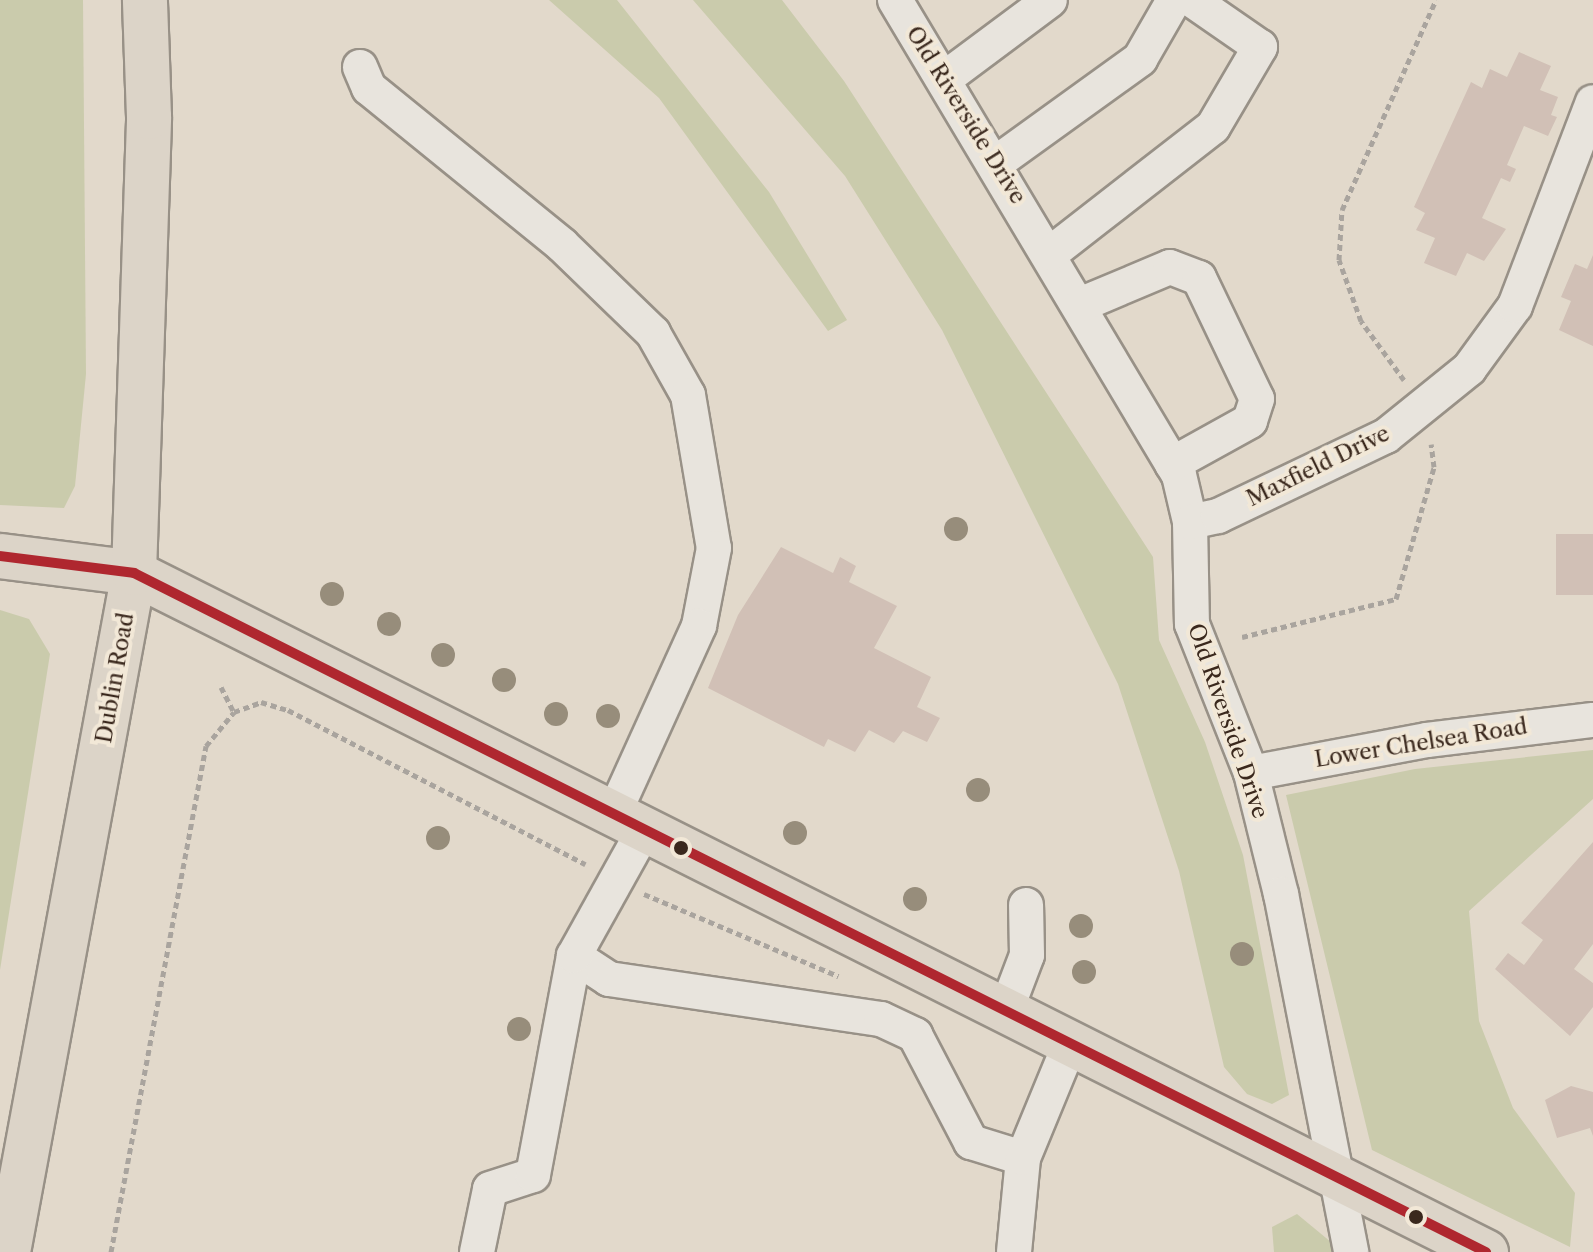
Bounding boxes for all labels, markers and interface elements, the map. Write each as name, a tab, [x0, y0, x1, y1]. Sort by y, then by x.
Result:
street label: Old Riverside Drive	[901, 21, 1031, 209]
street label: Maxfield Drive	[1242, 420, 1394, 512]
street label: Dublin Road	[91, 611, 139, 745]
street label: Old Riverside Drive	[1182, 620, 1274, 822]
street label: Lower Chelsea Road	[1312, 713, 1530, 773]
unlabelled marker	[673, 840, 689, 856]
unlabelled marker	[1408, 1209, 1424, 1225]

